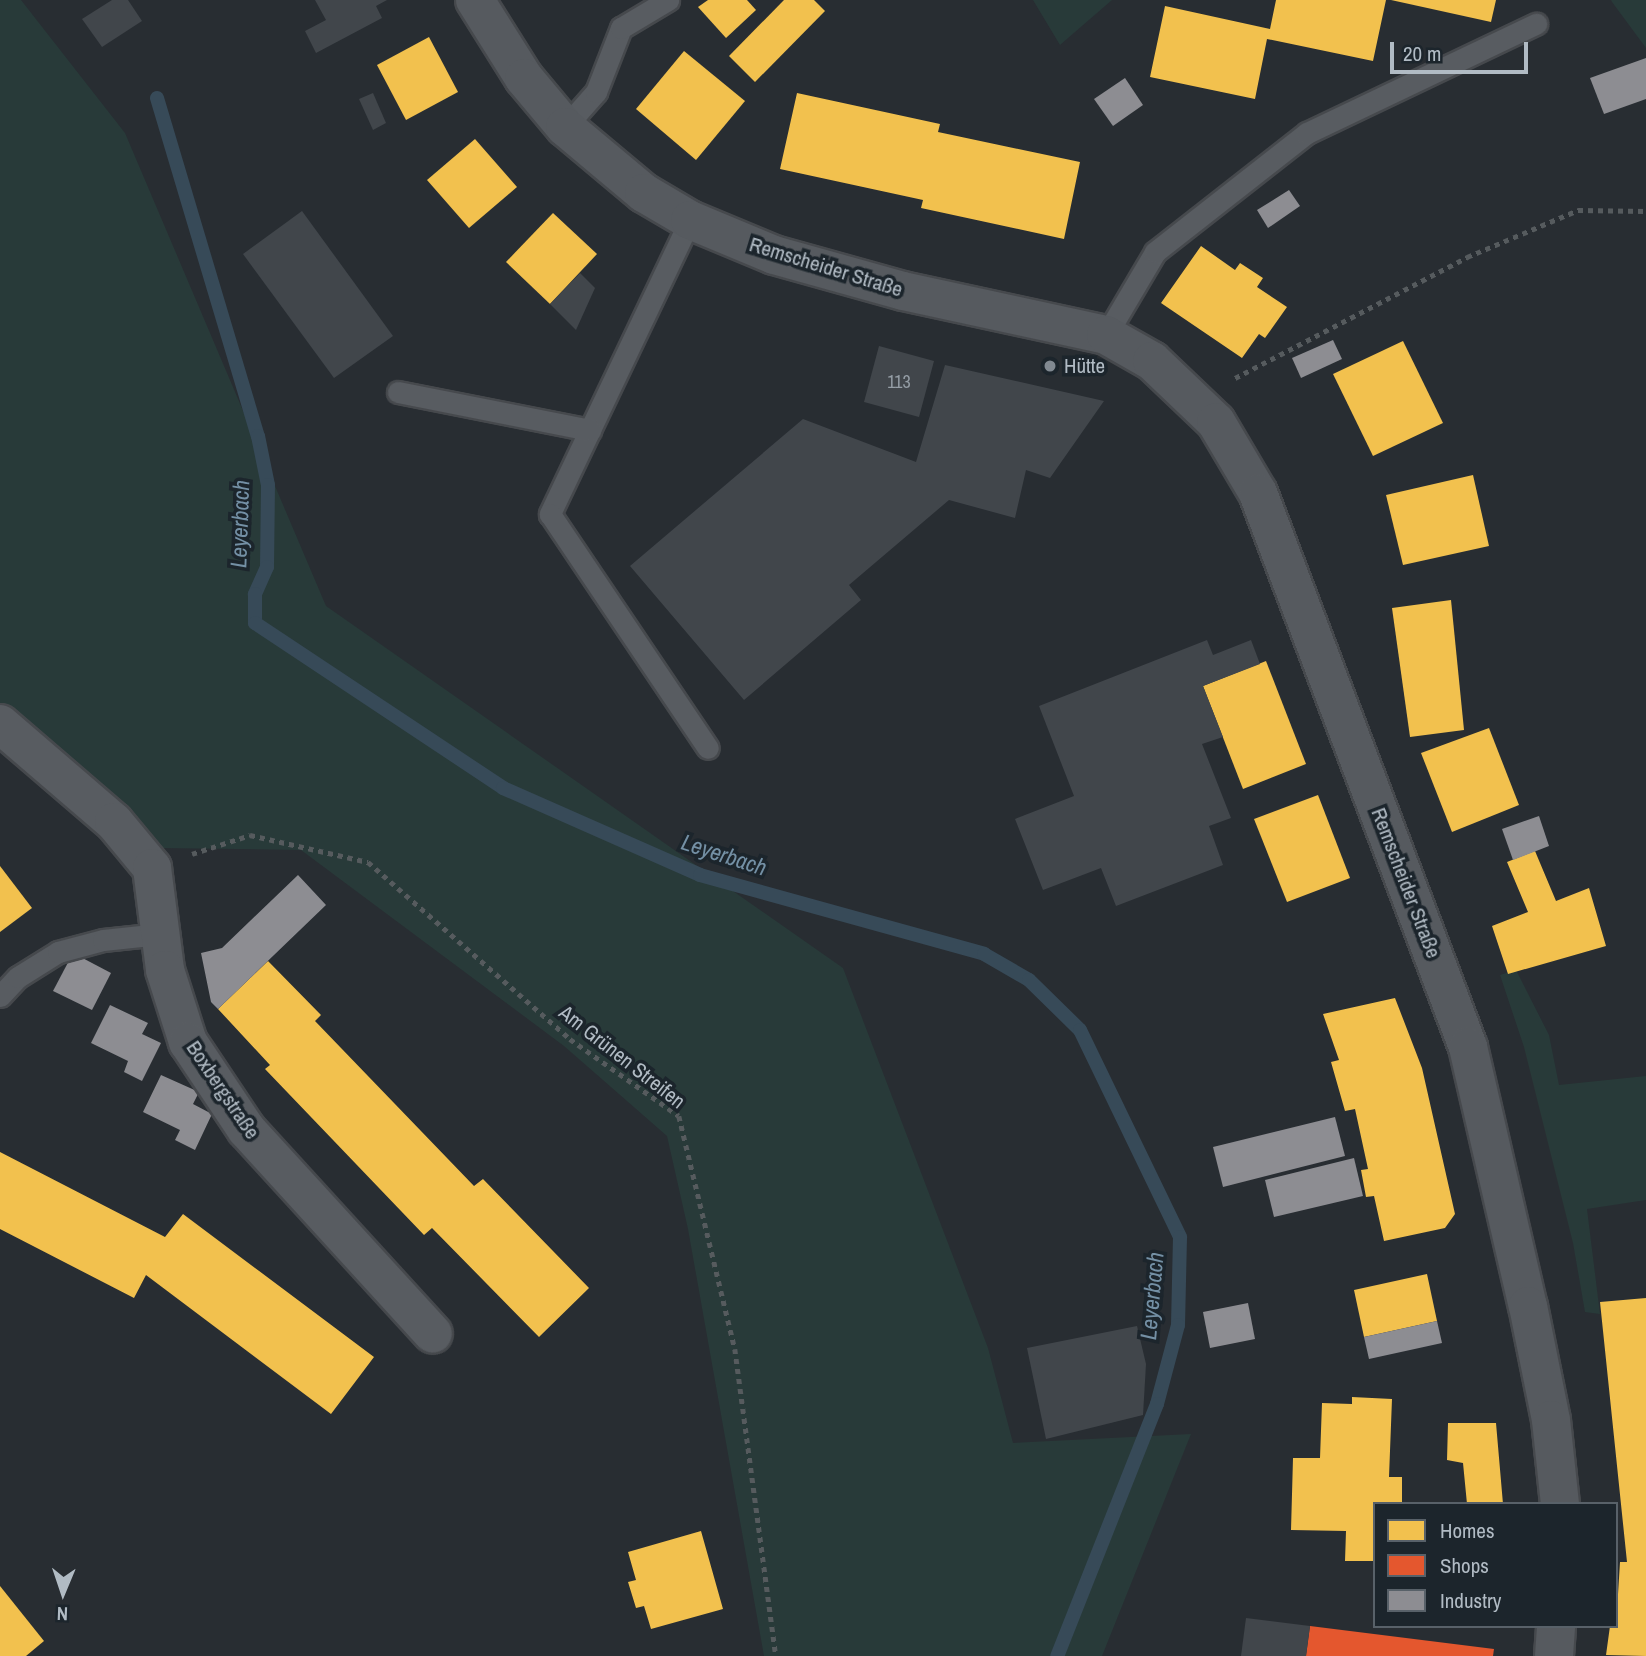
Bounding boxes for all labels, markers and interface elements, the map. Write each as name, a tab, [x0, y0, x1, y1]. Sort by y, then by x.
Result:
scale bar	[1394, 28, 1532, 72]
text: 20 m	[1403, 39, 1441, 68]
street label: Remscheider Straße	[746, 232, 906, 302]
place label: Hütte	[1064, 353, 1105, 379]
marker: Hütte	[1042, 358, 1058, 374]
house number: 113	[887, 371, 911, 393]
water label: Leyerbach	[225, 480, 255, 568]
street label: Remscheider Straße	[1366, 804, 1446, 962]
water label: Leyerbach	[678, 828, 770, 882]
street label: Am Grünen Streifen	[554, 1000, 690, 1114]
street label: Boxbergstraße	[181, 1036, 265, 1144]
water label: Leyerbach	[1134, 1251, 1170, 1341]
legend	[1373, 1502, 1618, 1628]
text: Homes	[1440, 1516, 1495, 1545]
text: Shops	[1440, 1551, 1489, 1580]
north arrow	[28, 1558, 98, 1628]
text: Industry	[1440, 1586, 1501, 1615]
text: N	[56, 1601, 68, 1627]

